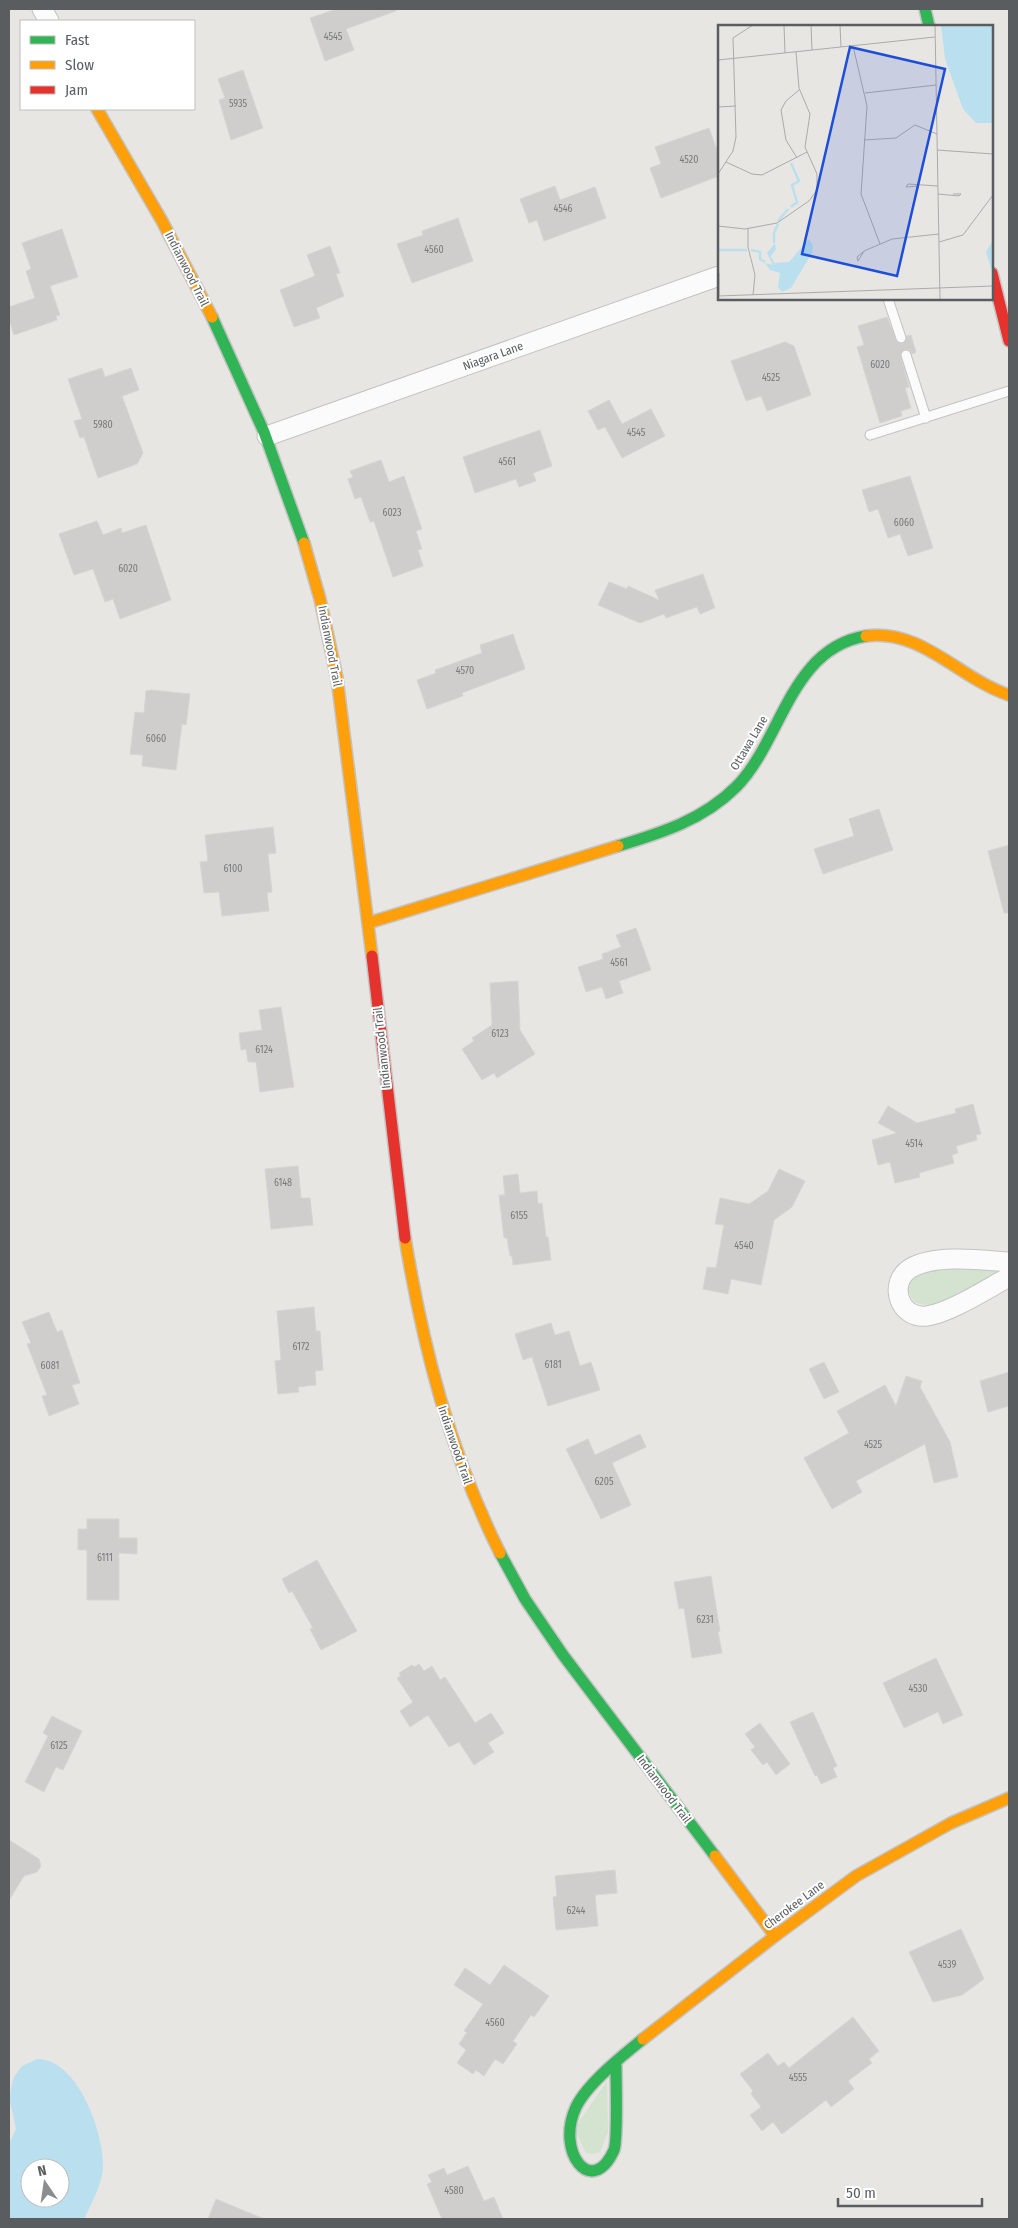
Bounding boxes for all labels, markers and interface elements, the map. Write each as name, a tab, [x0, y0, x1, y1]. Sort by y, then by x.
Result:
legend	[20, 20, 195, 110]
inset map	[718, 25, 993, 300]
text: Fast	[65, 31, 89, 49]
house number: 4545	[324, 31, 343, 43]
text: Slow	[65, 56, 94, 74]
text: Jam	[65, 81, 88, 99]
house number: 5935	[229, 98, 248, 110]
house number: 4520	[680, 154, 698, 166]
house number: 4546	[553, 203, 573, 215]
street label: Indianwood Trail	[162, 229, 212, 309]
house number: 4560	[424, 244, 444, 256]
street label: Niagara Lane	[461, 339, 525, 373]
house number: 6020	[870, 359, 890, 371]
house number: 4525	[762, 372, 781, 384]
house number: 5980	[93, 419, 113, 431]
house number: 4545	[627, 427, 646, 439]
house number: 4561	[498, 456, 516, 468]
house number: 6023	[383, 507, 402, 519]
house number: 6060	[894, 517, 914, 529]
house number: 6020	[118, 563, 138, 575]
street label: Indianwood Trail	[315, 604, 345, 688]
house number: 4570	[456, 665, 474, 677]
street label: Ottawa Lane	[727, 713, 771, 773]
house number: 6060	[146, 733, 166, 745]
house number: 6100	[224, 863, 242, 875]
house number: 4561	[610, 957, 628, 969]
street label: Indianwood Trail	[371, 1007, 393, 1089]
house number: 6123	[491, 1028, 509, 1040]
house number: 6124	[255, 1044, 273, 1056]
house number: 4514	[905, 1138, 923, 1150]
house number: 6148	[274, 1177, 292, 1189]
house number: 6155	[510, 1210, 528, 1222]
house number: 4540	[734, 1240, 754, 1252]
house number: 6172	[293, 1341, 310, 1353]
house number: 6181	[544, 1359, 562, 1371]
house number: 6081	[41, 1360, 59, 1372]
street label: Indianwood Trail	[435, 1404, 475, 1486]
house number: 4525	[864, 1439, 883, 1451]
house number: 6205	[594, 1476, 614, 1488]
house number: 6111	[97, 1552, 113, 1564]
house number: 6231	[696, 1614, 714, 1626]
house number: 4530	[909, 1683, 927, 1695]
house number: 6125	[50, 1740, 68, 1752]
street label: Indianwood Trail	[634, 1752, 694, 1826]
street label: Cherokee Lane	[761, 1878, 827, 1932]
house number: 6244	[567, 1905, 586, 1917]
house number: 4539	[938, 1959, 956, 1971]
house number: 4560	[485, 2017, 505, 2029]
house number: 4555	[789, 2072, 808, 2084]
north arrow	[20, 2158, 70, 2208]
text: N	[36, 2162, 48, 2180]
scale bar	[838, 2176, 982, 2208]
text: 50 m	[846, 2184, 876, 2202]
house number: 4580	[444, 2185, 464, 2197]

